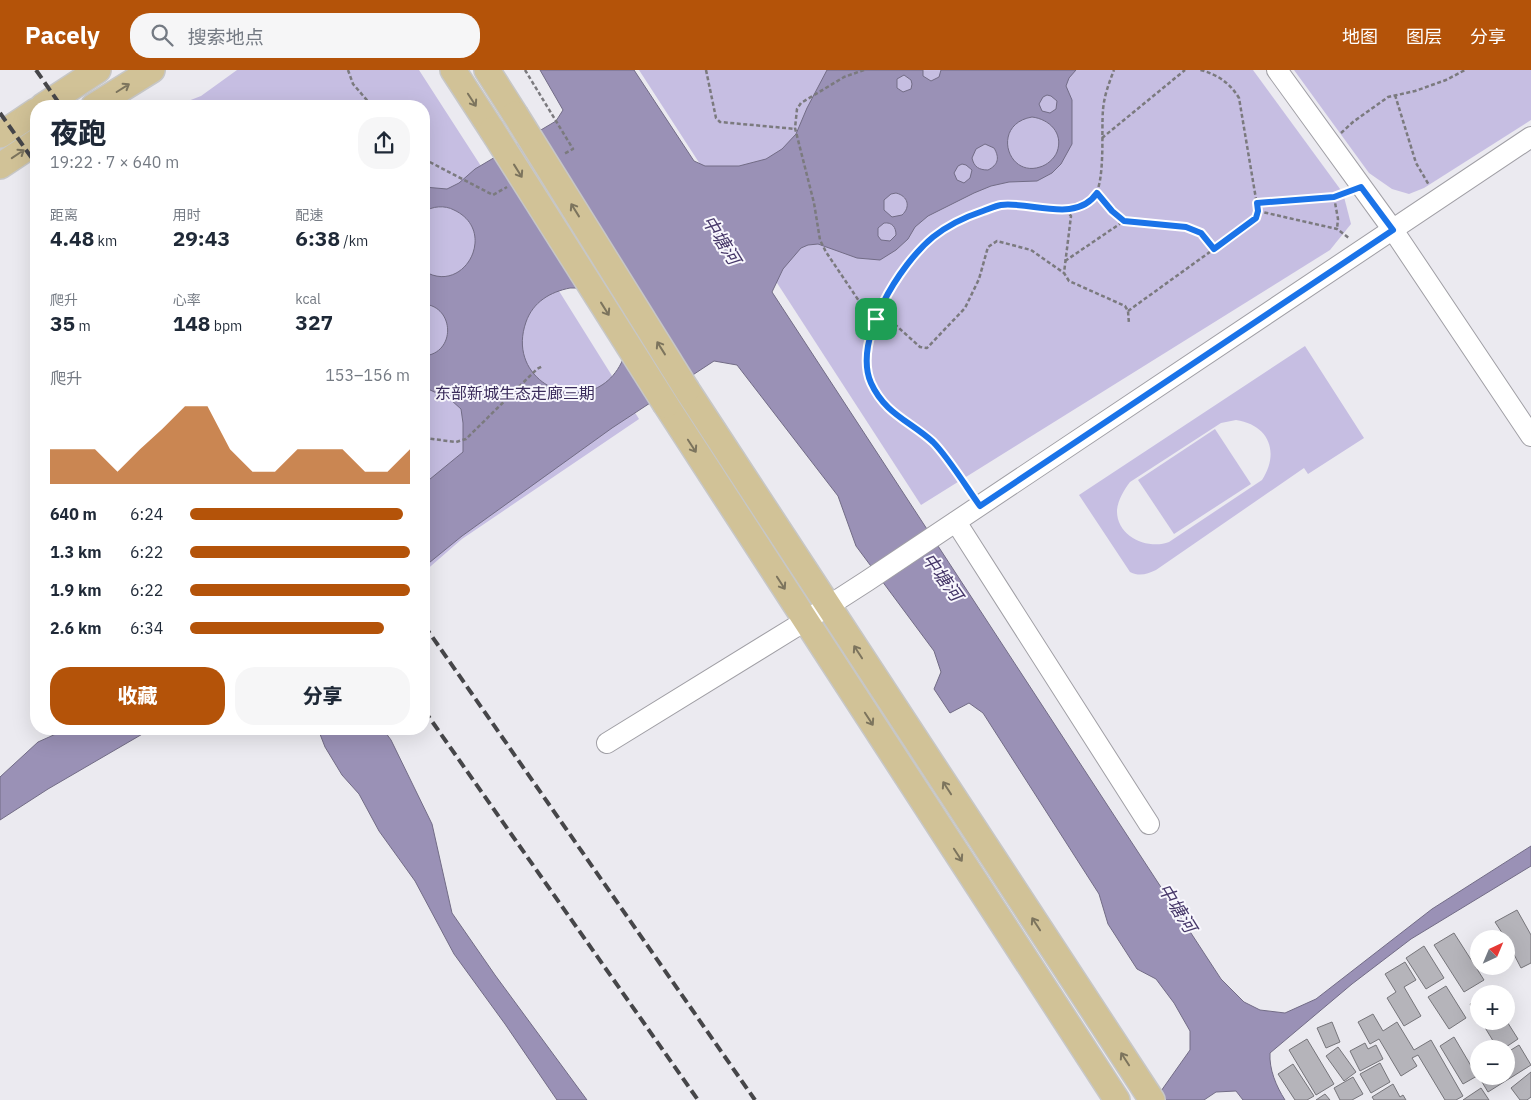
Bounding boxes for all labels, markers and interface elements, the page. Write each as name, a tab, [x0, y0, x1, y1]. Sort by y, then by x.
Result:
search box	[130, 13, 480, 58]
text: Pacely	[25, 19, 100, 51]
icon: search	[148, 21, 176, 49]
text: 搜索地点	[188, 25, 264, 49]
text: 地图	[1342, 25, 1378, 48]
text: 图层	[1406, 25, 1442, 48]
text: 分享	[1470, 25, 1506, 48]
one-way arrow	[115, 83, 129, 93]
one-way arrow	[467, 93, 478, 107]
text: 夜跑	[50, 114, 106, 151]
button: share	[358, 117, 410, 169]
one-way arrow	[11, 149, 25, 159]
text: 19:22 · 7 × 640 m	[50, 152, 179, 172]
one-way arrow	[513, 164, 523, 178]
one-way arrow	[570, 204, 580, 218]
text: 距离	[50, 206, 78, 224]
text: 用时	[173, 206, 201, 224]
text: 配速	[295, 206, 323, 224]
water label: 中塘河	[697, 211, 747, 271]
text: 4.48	[50, 224, 94, 252]
text: 29:43	[173, 224, 230, 252]
text: 6:38	[295, 224, 340, 252]
text: km	[94, 232, 117, 250]
text: /km	[340, 232, 368, 250]
text: kcal	[295, 290, 321, 308]
text: 爬升	[50, 291, 78, 309]
text: 心率	[173, 291, 201, 309]
pin	[855, 298, 897, 340]
one-way arrow	[600, 301, 610, 315]
icon: arrive	[862, 305, 890, 333]
text: 327	[295, 308, 333, 336]
text: 35	[50, 309, 75, 337]
text: 148	[173, 309, 210, 337]
text: m	[75, 317, 91, 335]
text: bpm	[210, 317, 242, 335]
one-way arrow	[655, 342, 665, 356]
text: 153–156 m	[325, 365, 410, 385]
text: 爬升	[50, 368, 82, 388]
park label: 东部新城生态走廊三期	[435, 383, 595, 403]
one-way arrow	[687, 439, 697, 453]
text: 640 m	[50, 504, 97, 524]
text: 6:24	[130, 504, 163, 524]
text: 1.3 km	[50, 542, 101, 562]
text: 6:22	[130, 542, 163, 562]
water label: 中塘河	[917, 548, 969, 608]
one-way arrow	[776, 575, 786, 589]
text: 1.9 km	[50, 580, 101, 600]
text: 6:22	[130, 580, 163, 600]
text: 2.6 km	[50, 618, 101, 638]
text: 6:34	[130, 618, 163, 638]
one-way arrow	[853, 645, 863, 659]
button: 收藏	[50, 667, 225, 725]
button: 分享	[235, 667, 410, 725]
one-way arrow	[864, 711, 874, 725]
one-way arrow	[942, 781, 952, 795]
one-way arrow	[953, 848, 963, 862]
water label: 中塘河	[1153, 879, 1203, 939]
one-way arrow	[1031, 917, 1041, 931]
north arrow	[1470, 930, 1515, 975]
map controls	[1470, 930, 1515, 1085]
button: +	[1470, 985, 1515, 1030]
button: −	[1470, 1040, 1515, 1085]
one-way arrow	[1120, 1053, 1130, 1067]

